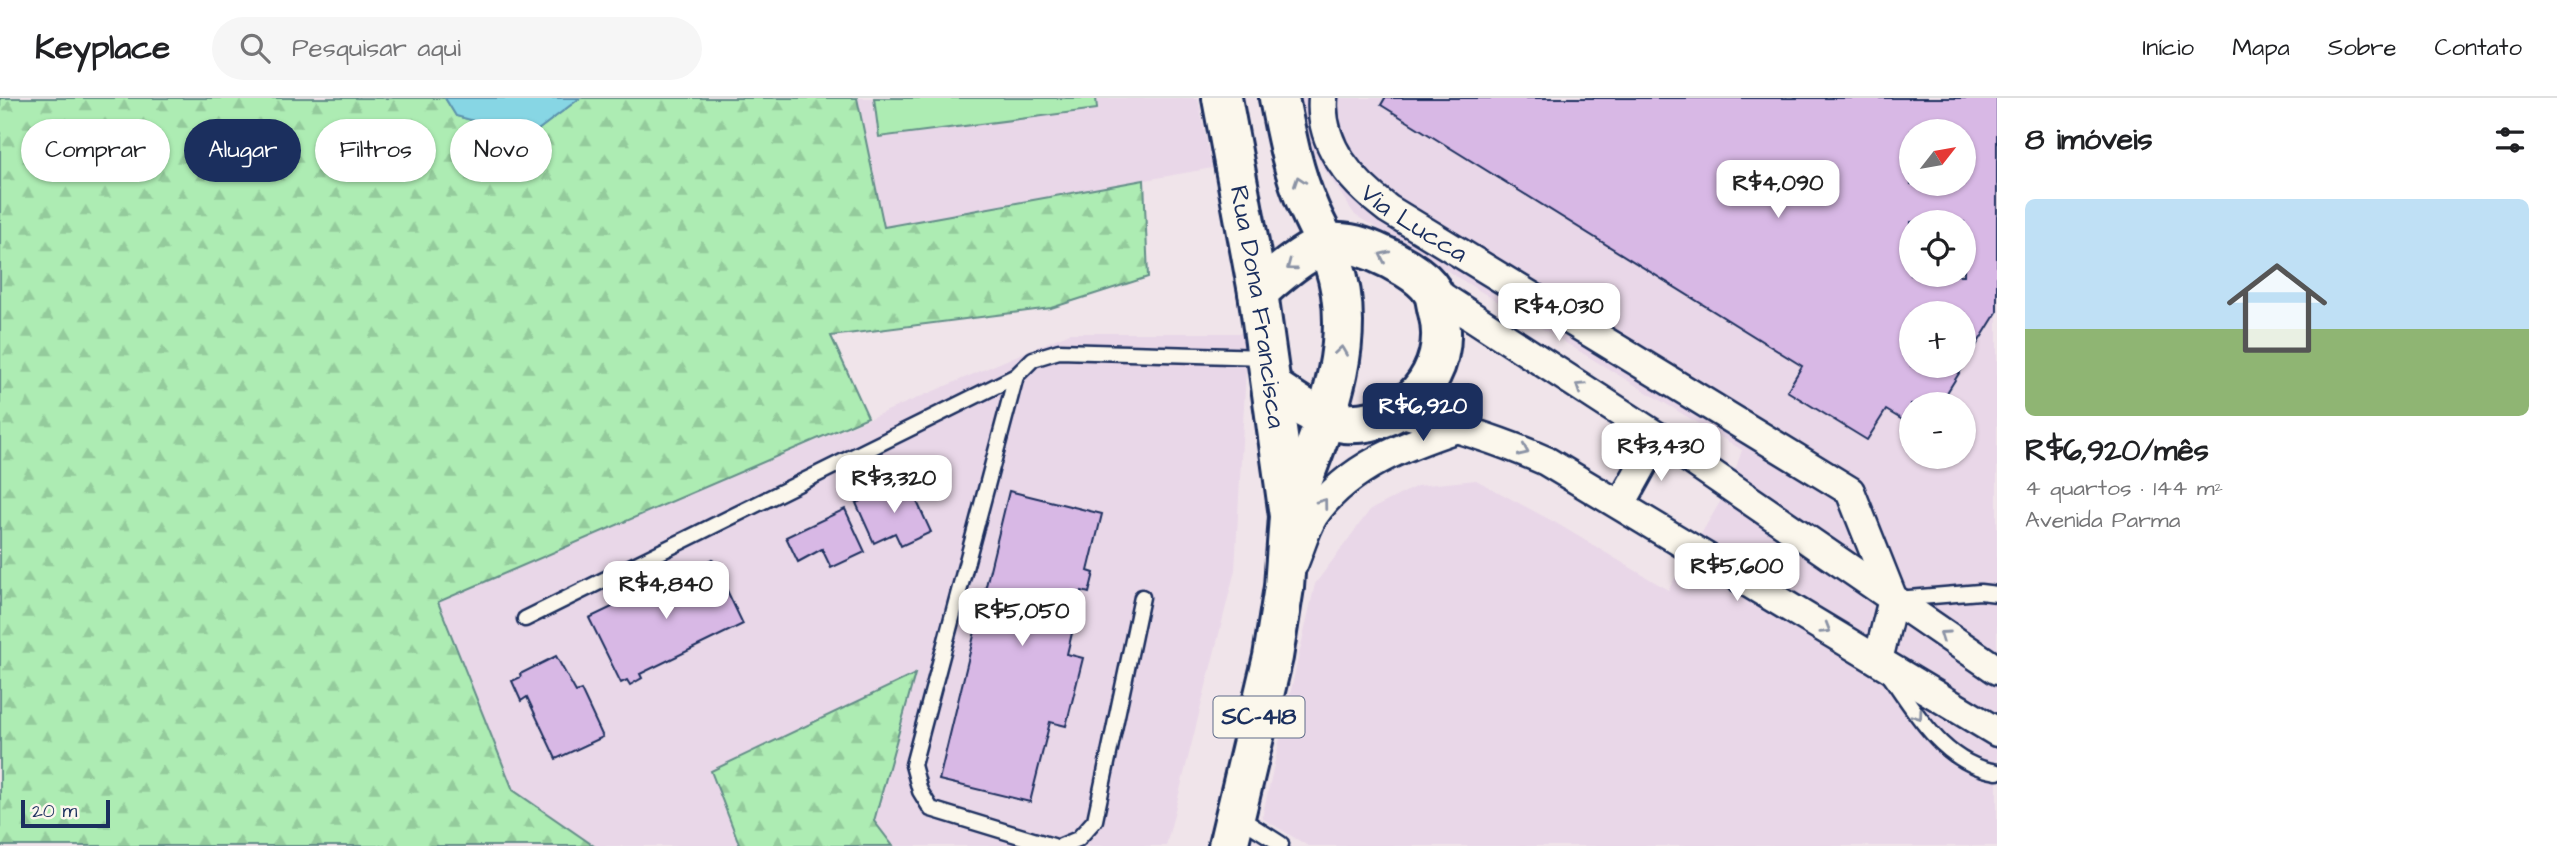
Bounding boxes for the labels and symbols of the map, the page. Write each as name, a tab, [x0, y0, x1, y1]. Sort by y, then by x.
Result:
north arrow	[1899, 119, 1976, 196]
pin: R$4,090	[1713, 160, 1843, 220]
one-way arrow	[1293, 175, 1307, 188]
street label: Via Lucca	[1352, 176, 1474, 271]
street label: Rua Dona Francisca	[1221, 183, 1295, 431]
one-way arrow	[1379, 250, 1391, 264]
one-way arrow	[1286, 258, 1299, 270]
pin: R$4,030	[1494, 284, 1624, 343]
one-way arrow	[1333, 345, 1348, 357]
one-way arrow	[1575, 382, 1588, 395]
pin: R$6,920	[1358, 384, 1488, 443]
pin: R$3,430	[1596, 424, 1726, 483]
one-way arrow	[1517, 443, 1529, 457]
pin: R$3,320	[829, 456, 959, 515]
one-way arrow	[1315, 498, 1327, 511]
pin: R$5,600	[1672, 544, 1802, 603]
pin: R$4,840	[601, 561, 731, 621]
pin: R$5,050	[957, 588, 1087, 648]
one-way arrow	[1819, 621, 1832, 634]
one-way arrow	[1939, 631, 1952, 643]
road number: SC-418	[1214, 696, 1304, 738]
one-way arrow	[1910, 707, 1922, 720]
scale bar	[21, 797, 110, 829]

